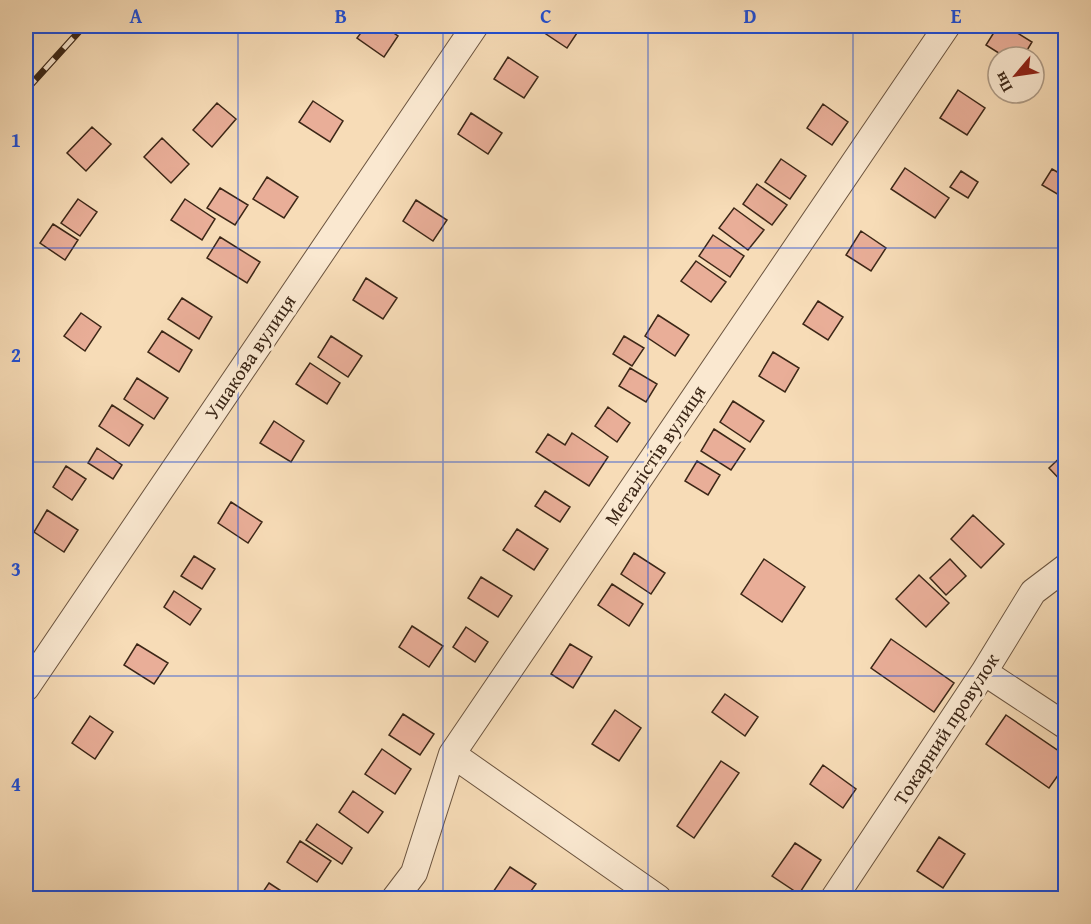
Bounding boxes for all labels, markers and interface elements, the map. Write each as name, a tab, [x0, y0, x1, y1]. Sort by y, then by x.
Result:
text: A	[130, 1, 143, 30]
text: B	[335, 1, 347, 30]
text: C	[540, 1, 552, 30]
text: D	[743, 1, 757, 30]
text: E	[951, 1, 962, 30]
north arrow	[986, 45, 1046, 105]
text: Пн	[987, 67, 1018, 97]
text: 1	[11, 125, 21, 154]
street label: Ушакова вулиця	[197, 288, 302, 425]
text: 2	[11, 340, 21, 369]
street label: Металістів вулиця	[597, 379, 712, 531]
text: 3	[11, 554, 21, 583]
street label: Токарний провулок	[886, 647, 1006, 810]
text: 4	[11, 769, 21, 798]

